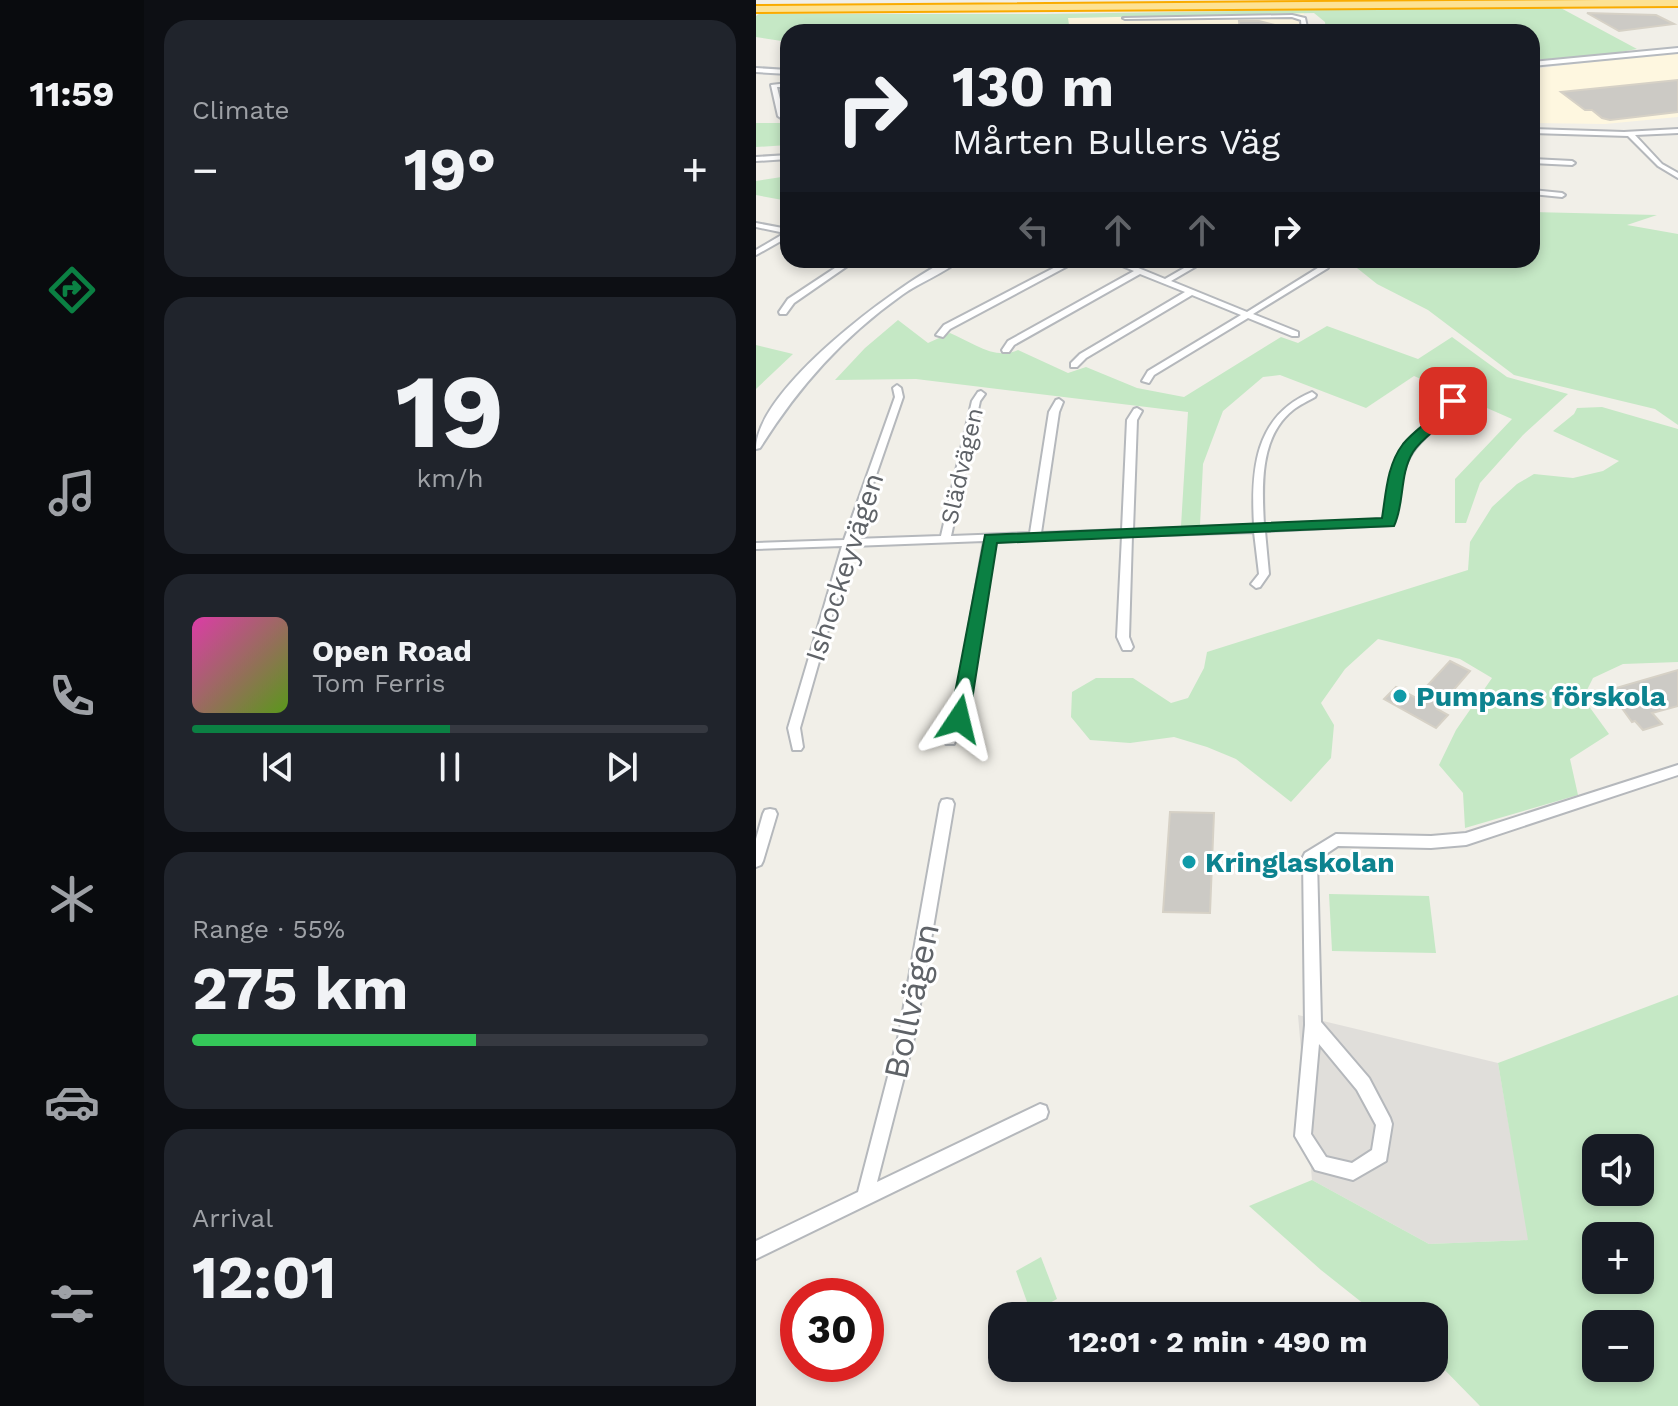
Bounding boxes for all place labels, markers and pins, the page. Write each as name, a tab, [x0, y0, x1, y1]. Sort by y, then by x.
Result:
pin	[1419, 367, 1487, 435]
place label: Pumpans förskola	[1416, 680, 1667, 713]
marker: Pumpans förskola	[1391, 687, 1409, 705]
place label: Kringlaskolan	[1205, 846, 1395, 879]
marker: Kringlaskolan	[1180, 853, 1198, 871]

